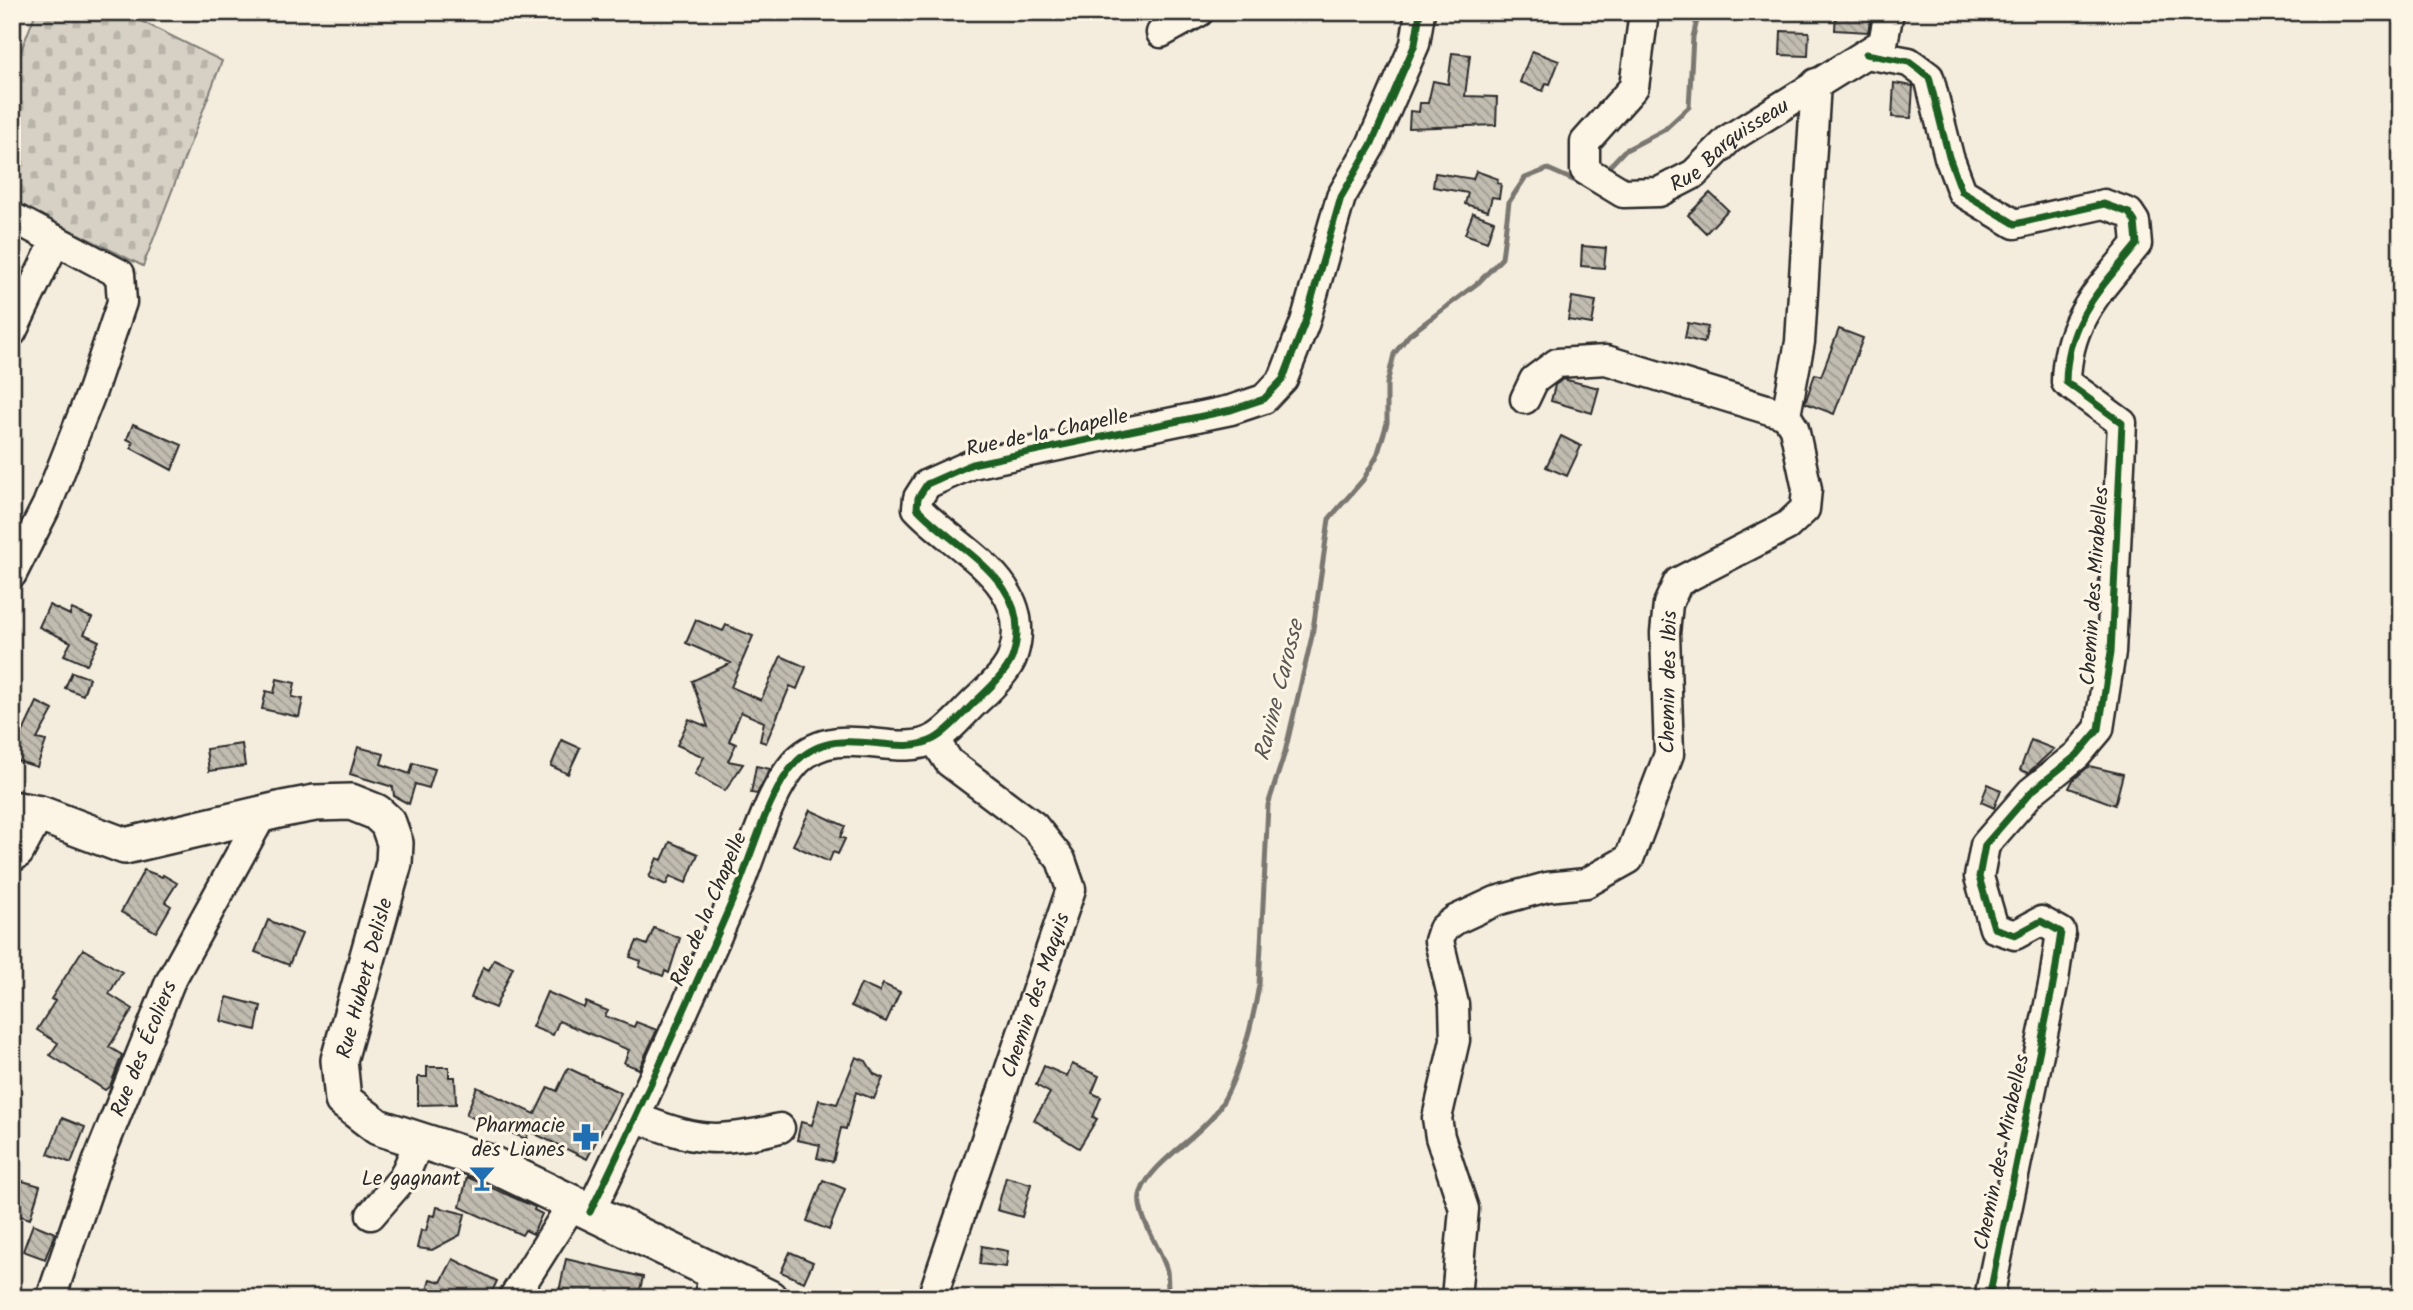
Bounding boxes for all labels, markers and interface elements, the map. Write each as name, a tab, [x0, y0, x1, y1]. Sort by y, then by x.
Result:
street label: Rue Barquisseau	[1664, 90, 1796, 202]
street label: Rue de la Chapelle	[963, 400, 1132, 467]
street label: Chemin des Mirabelles	[2072, 485, 2119, 687]
street label: Chemin des Ibis	[1652, 610, 1687, 754]
water label: Ravine Carosse	[1245, 614, 1315, 765]
street label: Rue de la Chapelle	[662, 827, 757, 992]
street label: Rue Hubert Delisle	[328, 894, 403, 1062]
street label: Chemin des Maquis	[993, 909, 1080, 1082]
street label: Rue des Écoliers	[102, 976, 187, 1122]
street label: Chemin des Mirabelles	[1966, 1051, 2039, 1253]
place label: Pharmacie des Lianes	[472, 1110, 566, 1167]
pharmacy icon: Pharmacie des Lianes	[571, 1122, 601, 1152]
place label: Le gagnant	[362, 1163, 462, 1196]
bar icon: Le gagnant	[467, 1163, 497, 1193]

